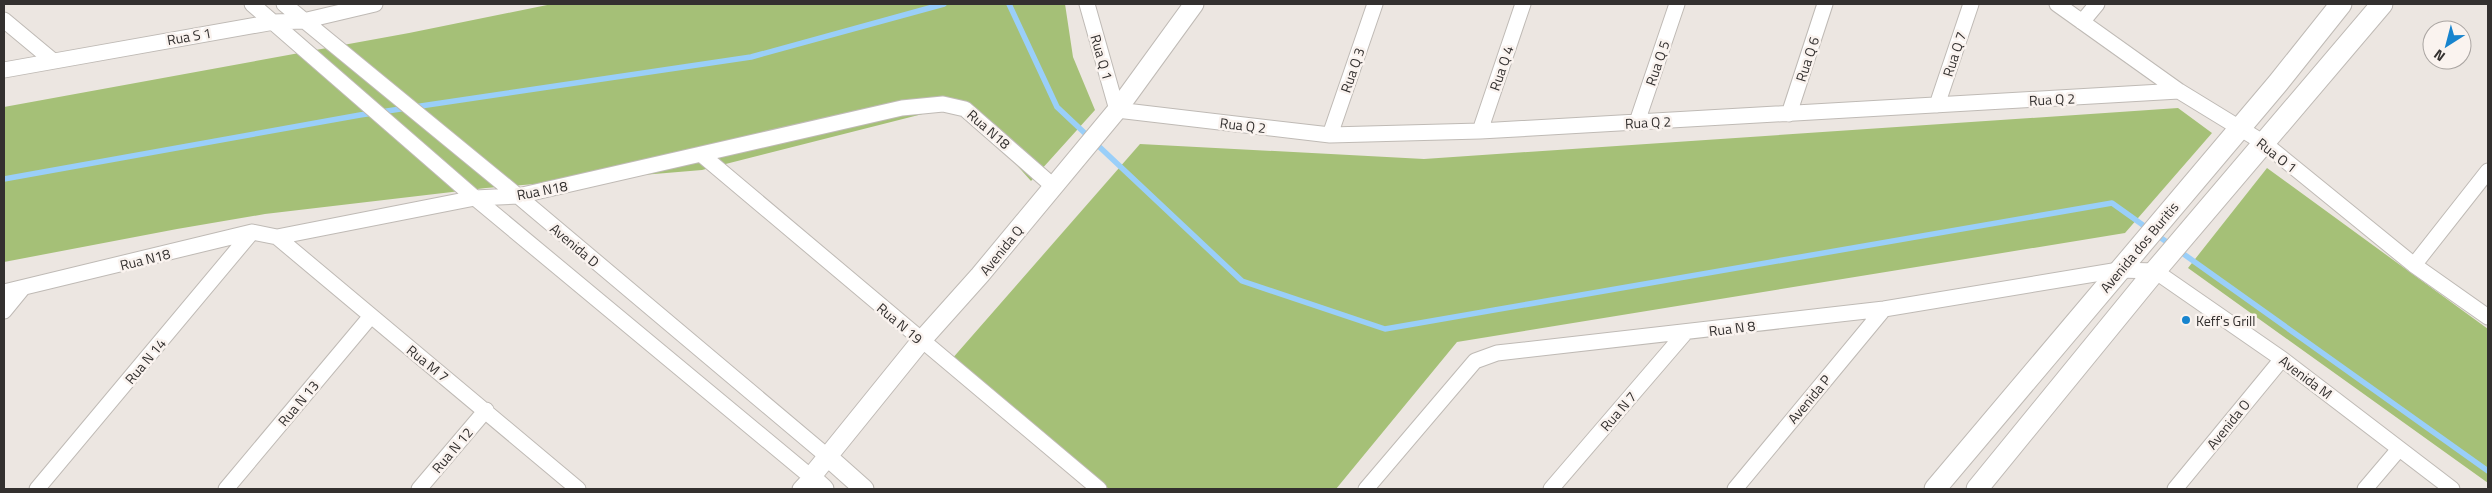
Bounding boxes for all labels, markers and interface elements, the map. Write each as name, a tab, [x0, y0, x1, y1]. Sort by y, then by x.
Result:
north arrow	[2422, 20, 2472, 70]
street label: Rua S 1	[165, 22, 213, 50]
street label: Rua Q 7	[1937, 29, 1971, 79]
street label: Rua Q 1	[1086, 32, 1118, 82]
street label: Rua Q 6	[1790, 34, 1824, 84]
street label: Rua Q 5	[1640, 38, 1675, 88]
street label: Rua Q 4	[1484, 43, 1519, 93]
street label: Rua Q 3	[1335, 45, 1369, 95]
text: N	[2429, 45, 2449, 67]
street label: Rua Q 2	[2028, 87, 2076, 111]
street label: Rua N18	[963, 104, 1015, 154]
street label: Rua Q 2	[1624, 110, 1672, 134]
street label: Rua Q 2	[1219, 112, 1267, 138]
street label: Rua O 1	[2252, 132, 2302, 178]
street label: Rua N18	[515, 175, 569, 205]
street label: Avenida dos Buritis	[2095, 197, 2183, 297]
street label: Avenida D	[546, 218, 604, 272]
street label: Avenida Q	[974, 220, 1028, 280]
street label: Rua N18	[118, 243, 173, 275]
street label: Rua N 19	[872, 297, 928, 349]
place label: Keff's Grill	[2196, 310, 2256, 331]
marker: Keff's Grill	[2180, 314, 2192, 326]
street label: Rua N 8	[1708, 315, 1757, 341]
street label: Rua N 14	[119, 333, 171, 389]
street label: Rua M 7	[402, 339, 454, 387]
street label: Avenida M	[2275, 350, 2337, 404]
street label: Avenida P	[1782, 370, 1836, 428]
street label: Rua N 13	[272, 375, 324, 431]
street label: Rua N 7	[1595, 387, 1641, 435]
street label: Avenida O	[2201, 394, 2255, 454]
street label: Rua N 12	[426, 422, 478, 478]

